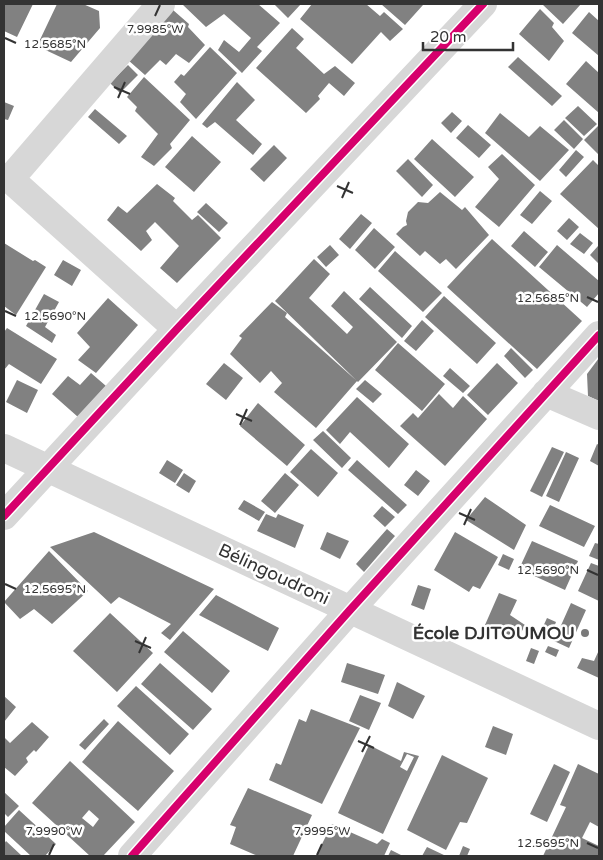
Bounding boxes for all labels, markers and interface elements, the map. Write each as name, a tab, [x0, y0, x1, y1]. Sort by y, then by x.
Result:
scale bar	[423, 20, 513, 52]
text: 7.9985°W	[127, 22, 183, 36]
text: 20 m	[430, 28, 467, 46]
text: 12.5685°N	[24, 37, 86, 51]
text: 12.5685°N	[517, 291, 579, 305]
text: 12.5690°N	[24, 309, 86, 323]
street label: Bélingoudroni	[215, 539, 333, 609]
text: 12.5690°N	[517, 563, 579, 577]
text: 12.5695°N	[24, 582, 86, 596]
place label: École DJITOUMOU	[413, 622, 575, 644]
marker: École DJITOUMOU	[579, 627, 591, 639]
text: 7.9990°W	[26, 824, 82, 838]
text: 7.9995°W	[294, 824, 350, 838]
text: 12.5695°N	[517, 836, 579, 850]

